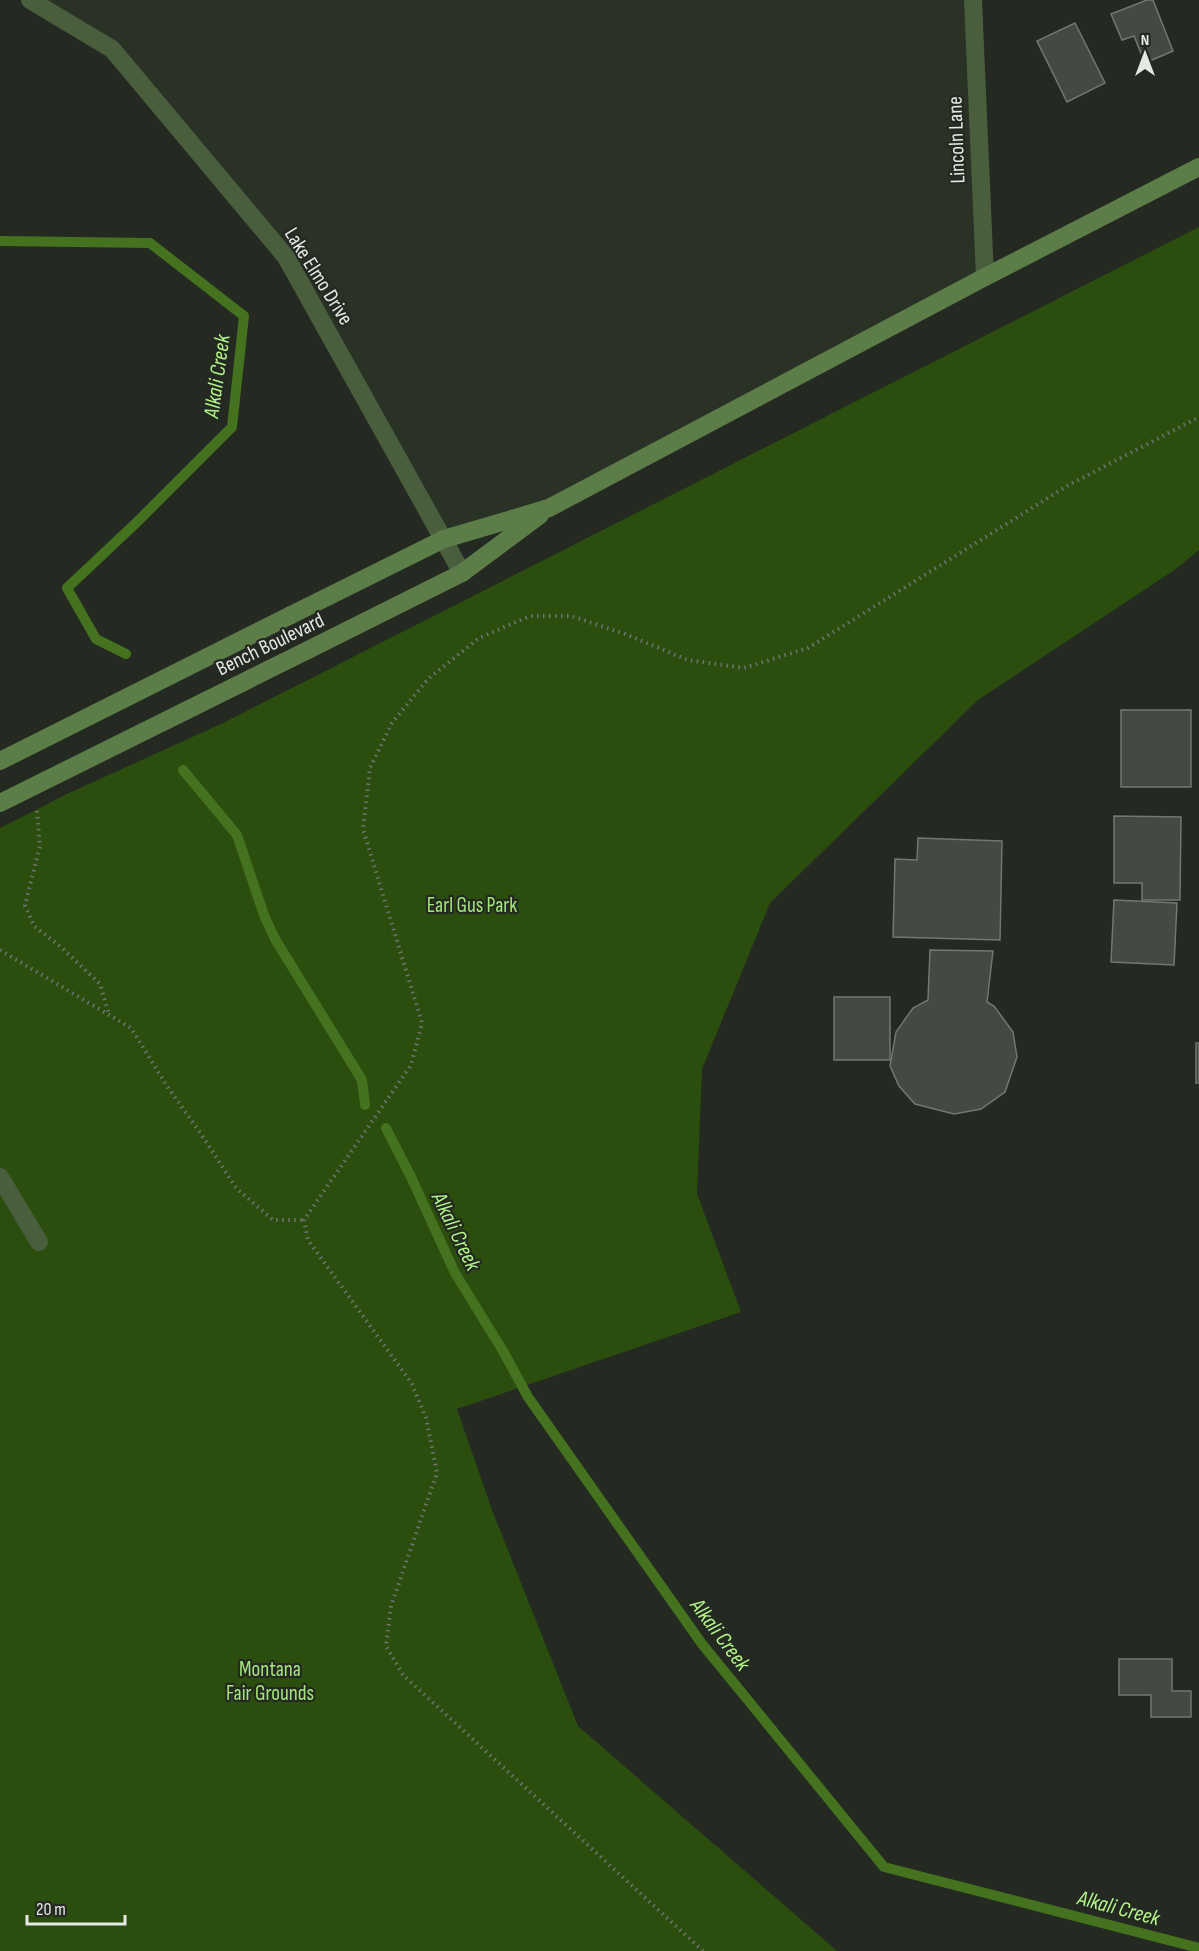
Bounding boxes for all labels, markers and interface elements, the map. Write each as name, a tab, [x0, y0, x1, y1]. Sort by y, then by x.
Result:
north arrow	[1115, 24, 1175, 84]
text: N	[1141, 31, 1149, 50]
street label: Lincoln Lane	[942, 96, 971, 184]
street label: Lake Elmo Drive	[279, 223, 358, 330]
water label: Alkali Creek	[198, 332, 237, 421]
street label: Bench Boulevard	[212, 608, 328, 681]
park label: Earl Gus Park	[427, 893, 517, 918]
water label: Alkali Creek	[425, 1187, 487, 1276]
water label: Alkali Creek	[683, 1592, 756, 1677]
park label: Montana Fair Grounds	[226, 1657, 314, 1706]
water label: Alkali Creek	[1074, 1884, 1163, 1933]
scale bar	[27, 1888, 124, 1926]
text: 20 m	[36, 1899, 66, 1920]

